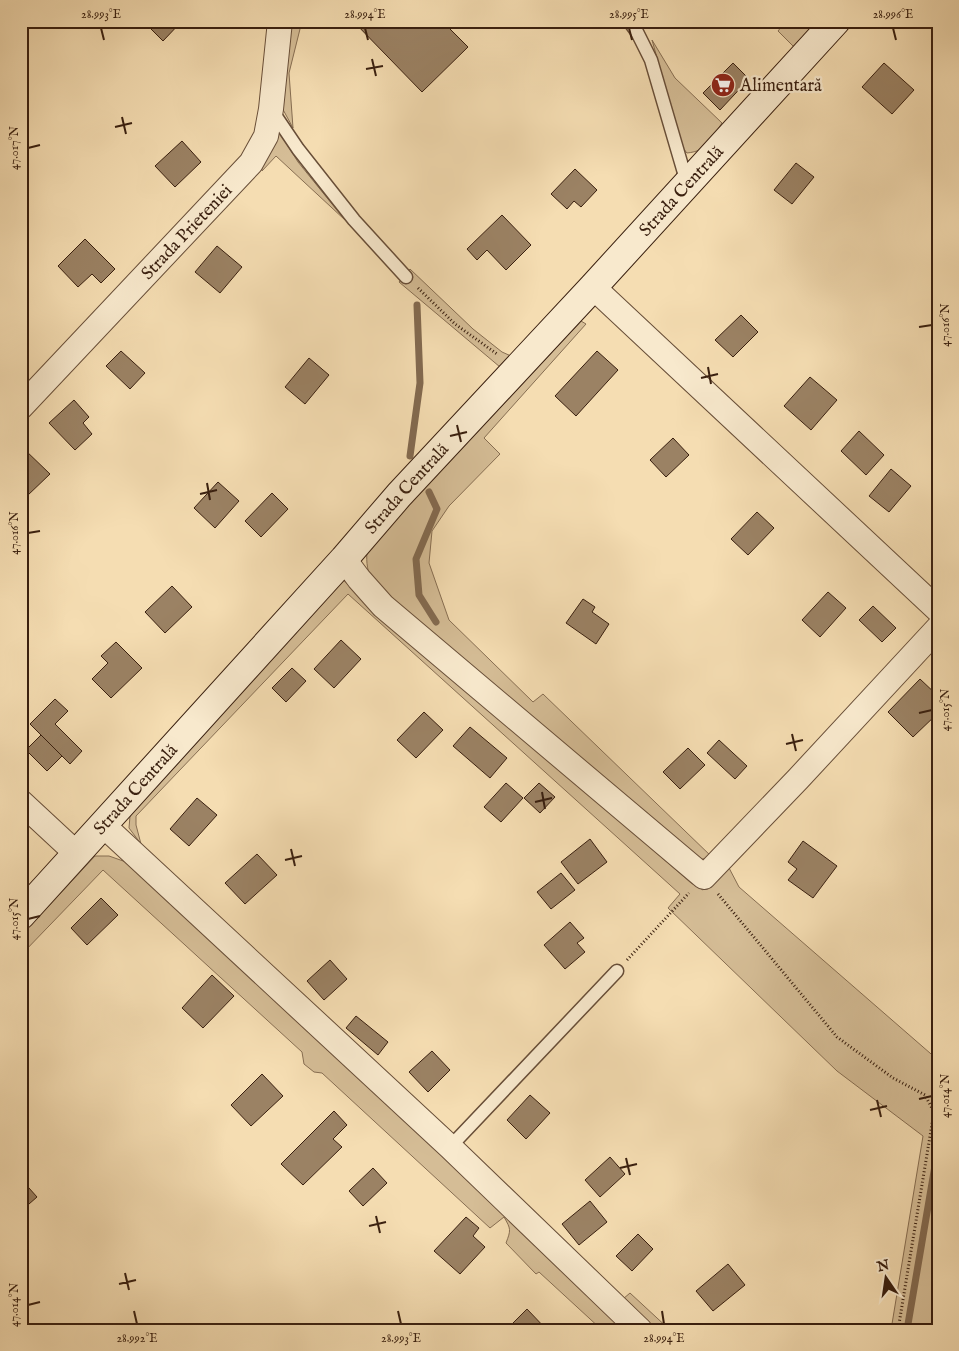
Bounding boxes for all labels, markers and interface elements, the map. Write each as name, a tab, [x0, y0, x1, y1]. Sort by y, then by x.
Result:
text: 28.993°E	[81, 7, 121, 22]
text: 28.994°E	[344, 7, 386, 22]
text: 28.995°E	[609, 7, 649, 22]
text: 28.996°E	[873, 7, 913, 22]
supermarket icon: Alimentară	[710, 72, 736, 98]
place label: Alimentară	[739, 75, 822, 98]
text: 47.017°N	[7, 125, 22, 170]
street label: Strada Centrală	[635, 141, 730, 242]
street label: Strada Prieteniei	[137, 180, 238, 285]
text: 47.016°N	[938, 303, 953, 347]
street label: Strada Centrală	[360, 439, 455, 540]
text: 47.016°N	[7, 511, 22, 555]
text: 47.015°N	[938, 688, 953, 731]
street label: Strada Centrală	[89, 740, 184, 840]
text: 47.015°N	[7, 897, 22, 940]
text: 47.014°N	[938, 1073, 953, 1118]
north arrow	[862, 1254, 912, 1304]
text: N	[874, 1256, 891, 1277]
text: 47.014°N	[7, 1282, 22, 1327]
text: 28.992°E	[116, 1331, 158, 1346]
text: 28.993°E	[381, 1331, 421, 1346]
text: 28.994°E	[643, 1331, 685, 1346]

